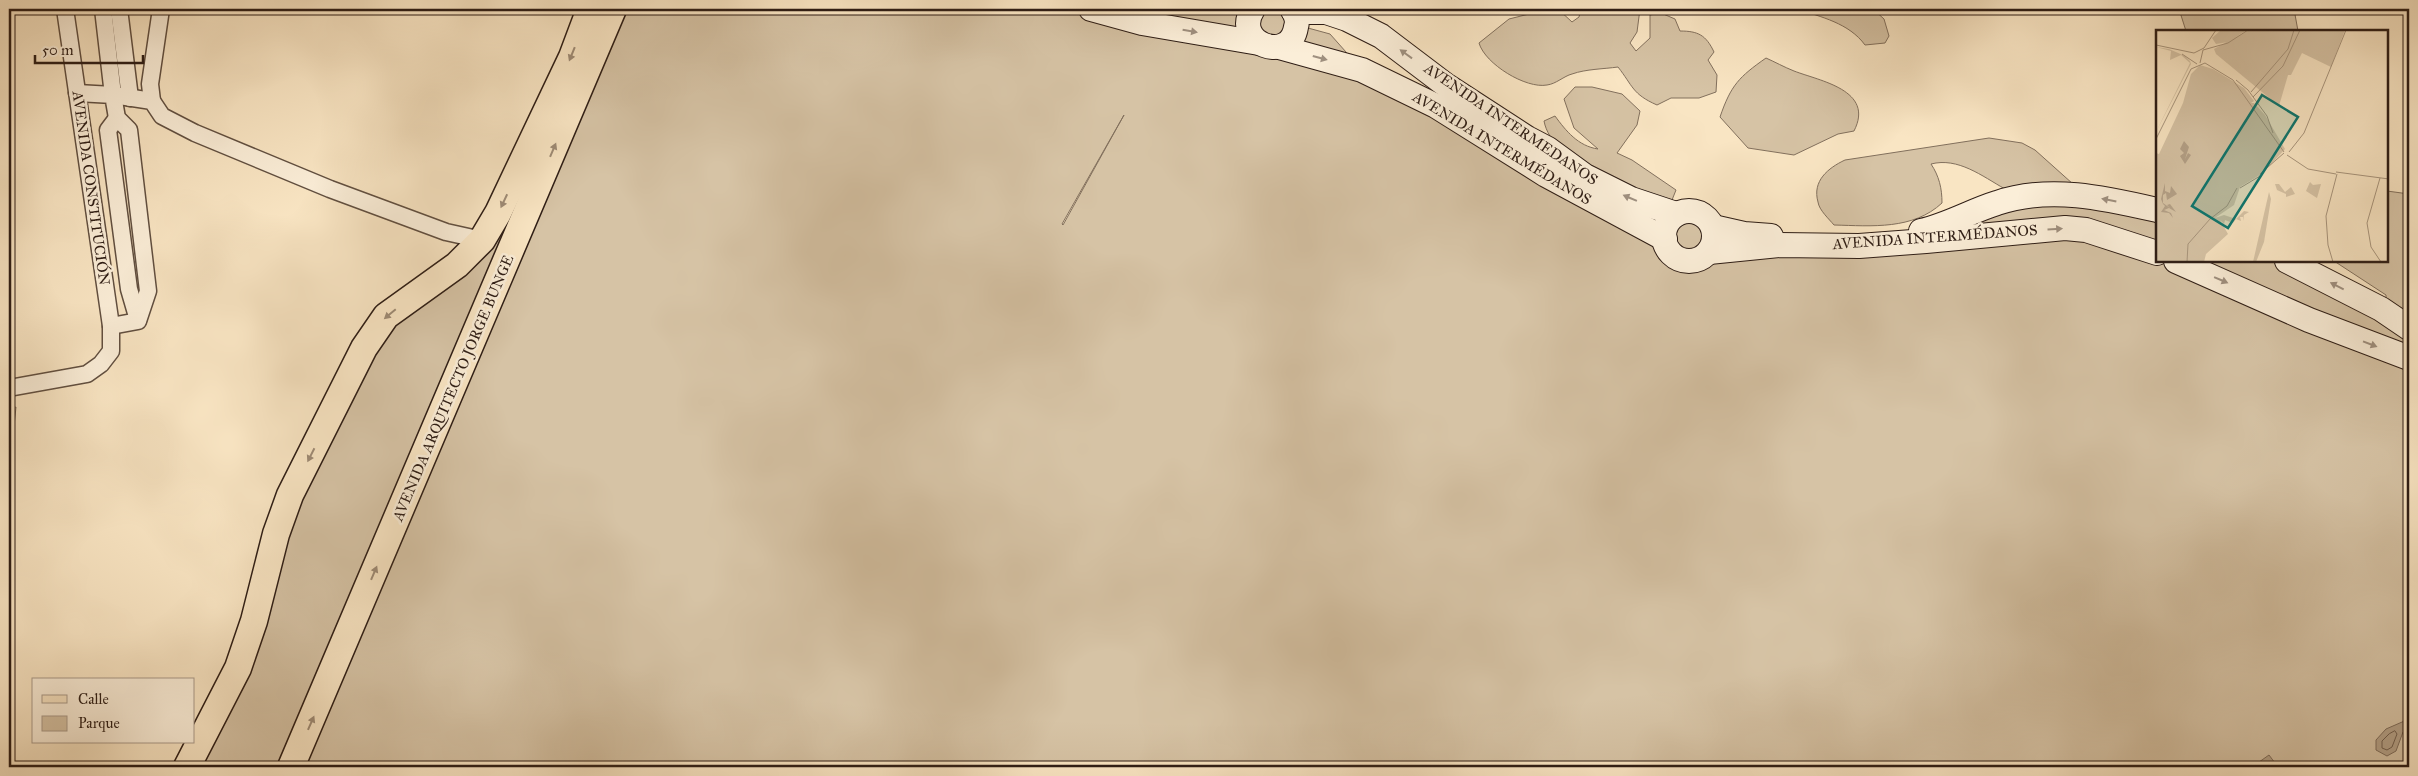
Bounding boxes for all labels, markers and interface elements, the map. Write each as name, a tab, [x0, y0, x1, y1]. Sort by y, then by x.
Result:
one-way arrow	[1182, 28, 1198, 36]
inset map	[2156, 30, 2388, 262]
scale bar	[35, 32, 142, 64]
text: 50 m	[42, 41, 74, 59]
one-way arrow	[568, 47, 576, 61]
one-way arrow	[1400, 48, 1413, 59]
one-way arrow	[1313, 55, 1328, 63]
street label: AVENIDA INTERMEDANOS	[1420, 59, 1601, 189]
street label: AVENIDA INTERMÉDANOS	[1408, 86, 1595, 209]
street label: AVENIDA CONSTITUCIÓN	[68, 89, 115, 287]
one-way arrow	[550, 142, 558, 157]
one-way arrow	[499, 194, 507, 208]
one-way arrow	[1623, 194, 1637, 202]
one-way arrow	[2101, 196, 2117, 204]
street label: AVENIDA INTERMÉDANOS	[1831, 220, 2038, 253]
one-way arrow	[2048, 225, 2064, 233]
street label: AVENIDA ARQUITECTO JORGE BUNGE	[388, 252, 518, 525]
one-way arrow	[2214, 277, 2228, 285]
one-way arrow	[2330, 282, 2344, 290]
one-way arrow	[385, 308, 397, 320]
one-way arrow	[2363, 340, 2378, 348]
one-way arrow	[307, 447, 315, 462]
one-way arrow	[371, 566, 379, 580]
legend	[32, 678, 195, 744]
text: Calle	[78, 690, 109, 708]
text: Parque	[78, 714, 120, 733]
one-way arrow	[307, 716, 315, 730]

